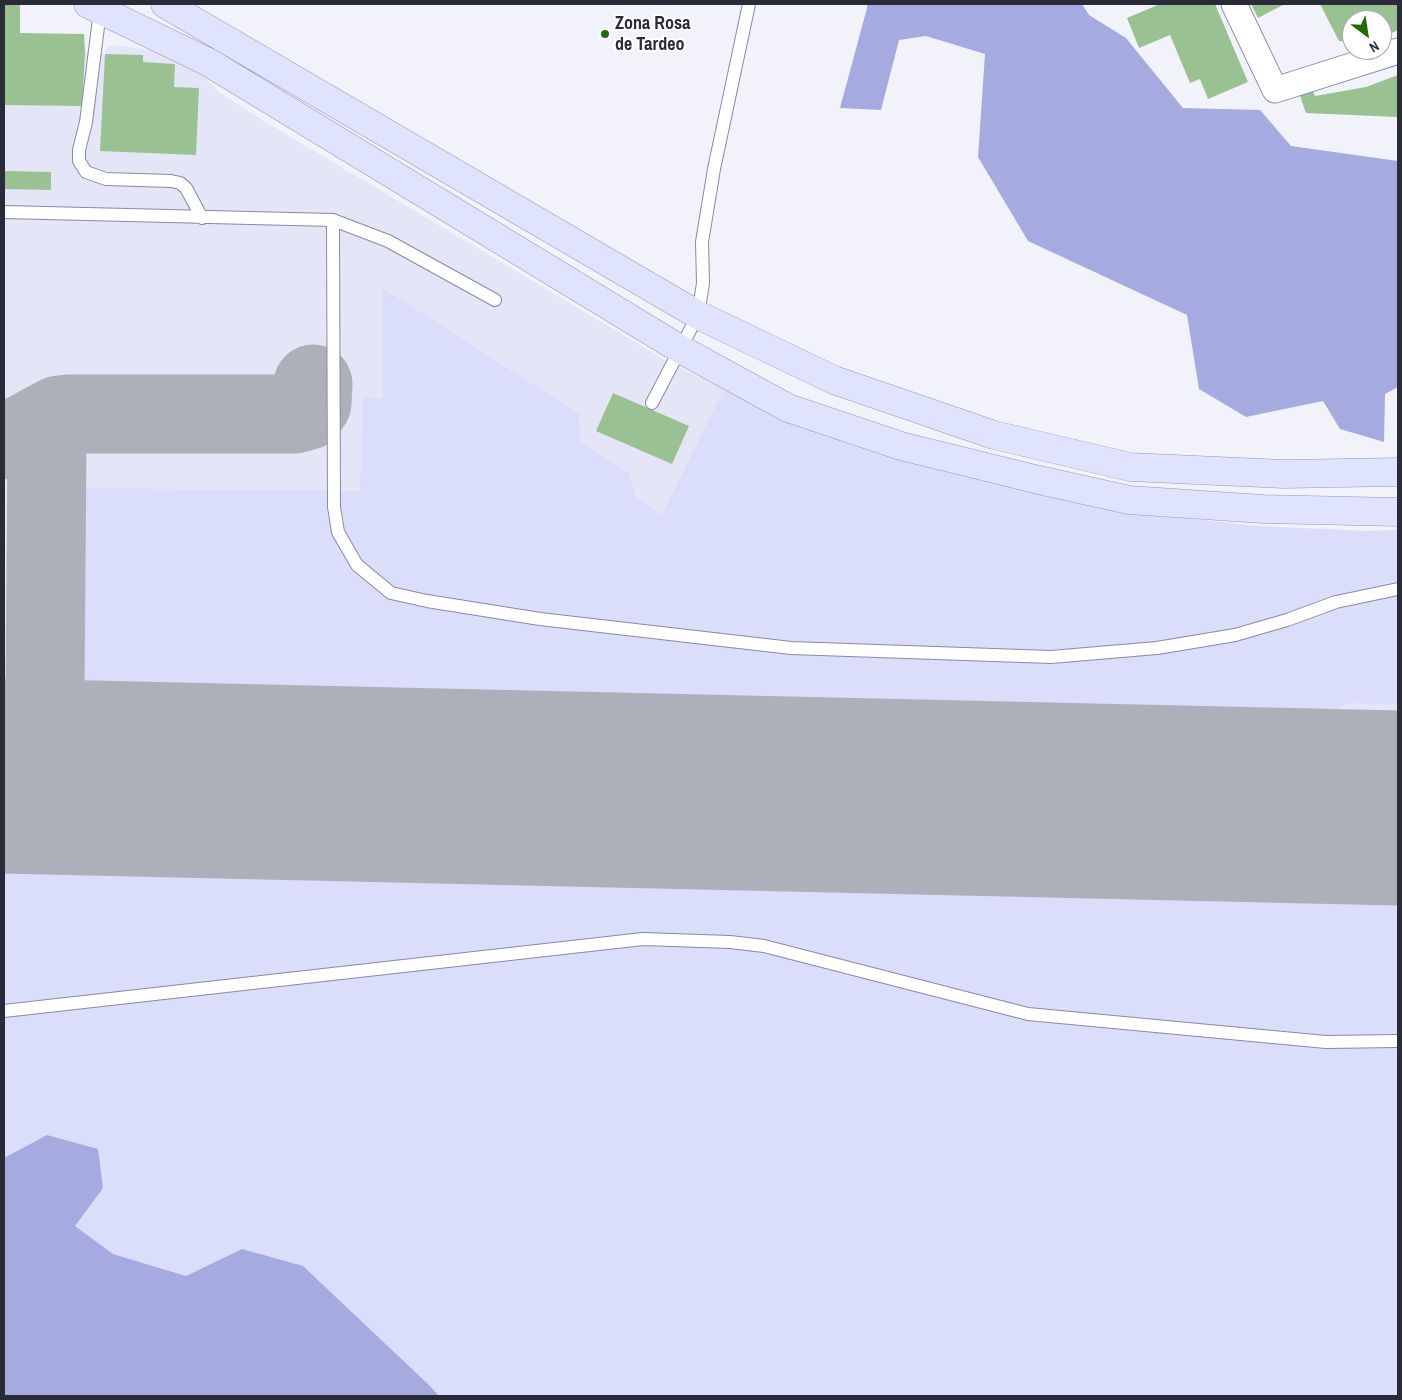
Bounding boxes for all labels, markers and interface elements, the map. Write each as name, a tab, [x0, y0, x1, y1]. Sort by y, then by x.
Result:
north arrow	[1342, 10, 1392, 60]
place label: Zona Rosa de Tardeo	[615, 13, 690, 56]
marker: Zona Rosa de Tardeo	[599, 28, 611, 40]
text: N	[1366, 37, 1382, 57]

